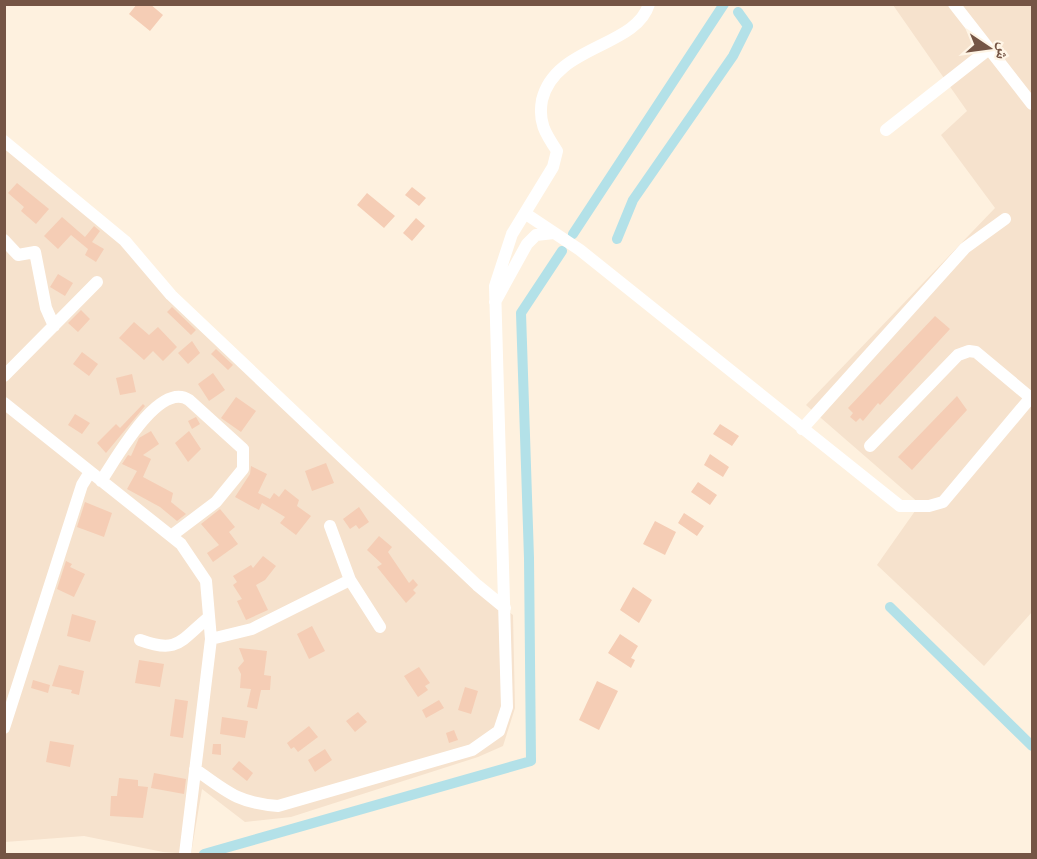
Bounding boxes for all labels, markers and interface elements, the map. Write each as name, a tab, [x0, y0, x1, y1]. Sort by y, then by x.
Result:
north arrow	[959, 18, 1019, 78]
text: ش	[992, 41, 1014, 62]

